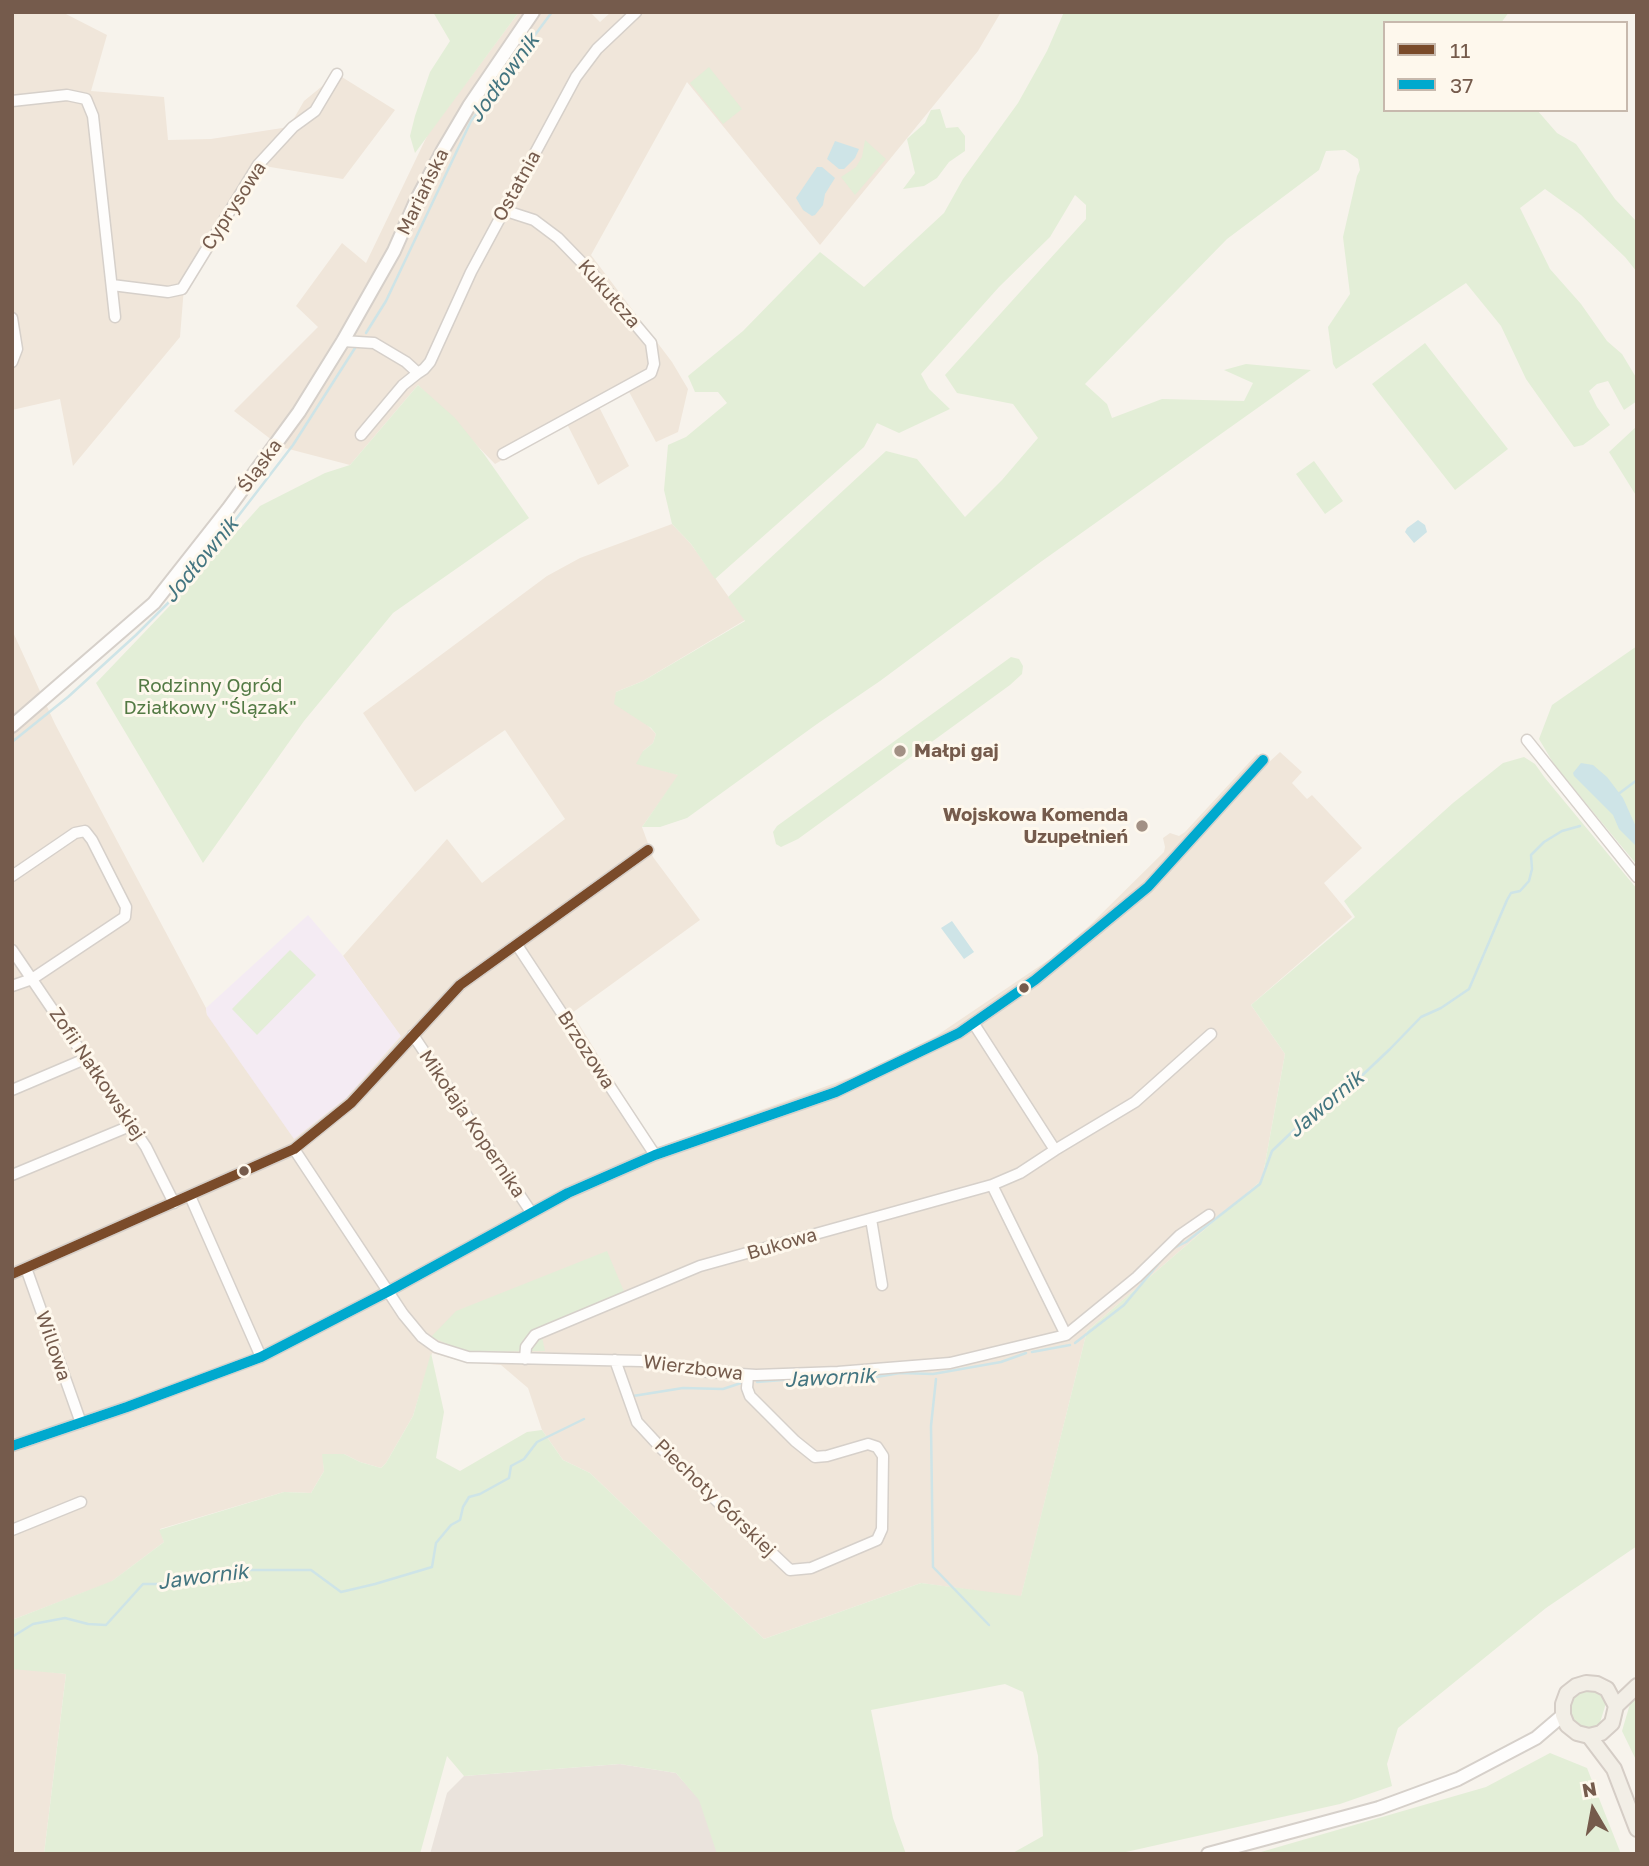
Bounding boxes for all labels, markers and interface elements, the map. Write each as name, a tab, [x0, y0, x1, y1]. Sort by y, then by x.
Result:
legend	[1383, 21, 1628, 112]
water label: Jodłownik	[463, 29, 545, 127]
text: 11	[1450, 37, 1470, 63]
text: 37	[1450, 72, 1473, 98]
street label: Mariańska	[392, 145, 454, 239]
street label: Ostatnia	[488, 147, 546, 225]
street label: Cyprysowa	[197, 157, 271, 255]
street label: Kukułcza	[573, 255, 645, 333]
street label: Śląska	[233, 435, 287, 497]
water label: Jodłownik	[158, 512, 244, 608]
park label: Rodzinny Ogród Działkowy "Ślązak"	[123, 675, 297, 719]
place label: Małpi gaj	[914, 740, 999, 762]
marker: Małpi gaj	[892, 743, 908, 759]
place label: Wojskowa Komenda Uzupełnień	[943, 804, 1128, 848]
marker: Wojskowa Komenda Uzupełnień	[1134, 818, 1150, 834]
unlabelled marker	[1017, 981, 1031, 995]
street label: Zofii Nałkowskiej	[44, 1004, 150, 1144]
street label: Brzozowa	[552, 1007, 620, 1093]
street label: Mikołaja Kopernika	[414, 1046, 530, 1202]
water label: Jawornik	[1283, 1065, 1369, 1143]
unlabelled marker	[237, 1164, 251, 1178]
street label: Bukowa	[744, 1223, 820, 1265]
street label: Willowa	[30, 1308, 76, 1384]
street label: Wierzbowa	[642, 1351, 744, 1385]
water label: Jawornik	[784, 1363, 876, 1393]
street label: Piechoty Górskiej	[650, 1434, 780, 1562]
water label: Jawornik	[156, 1559, 250, 1595]
north arrow	[1558, 1775, 1628, 1845]
text: N	[1580, 1776, 1598, 1801]

